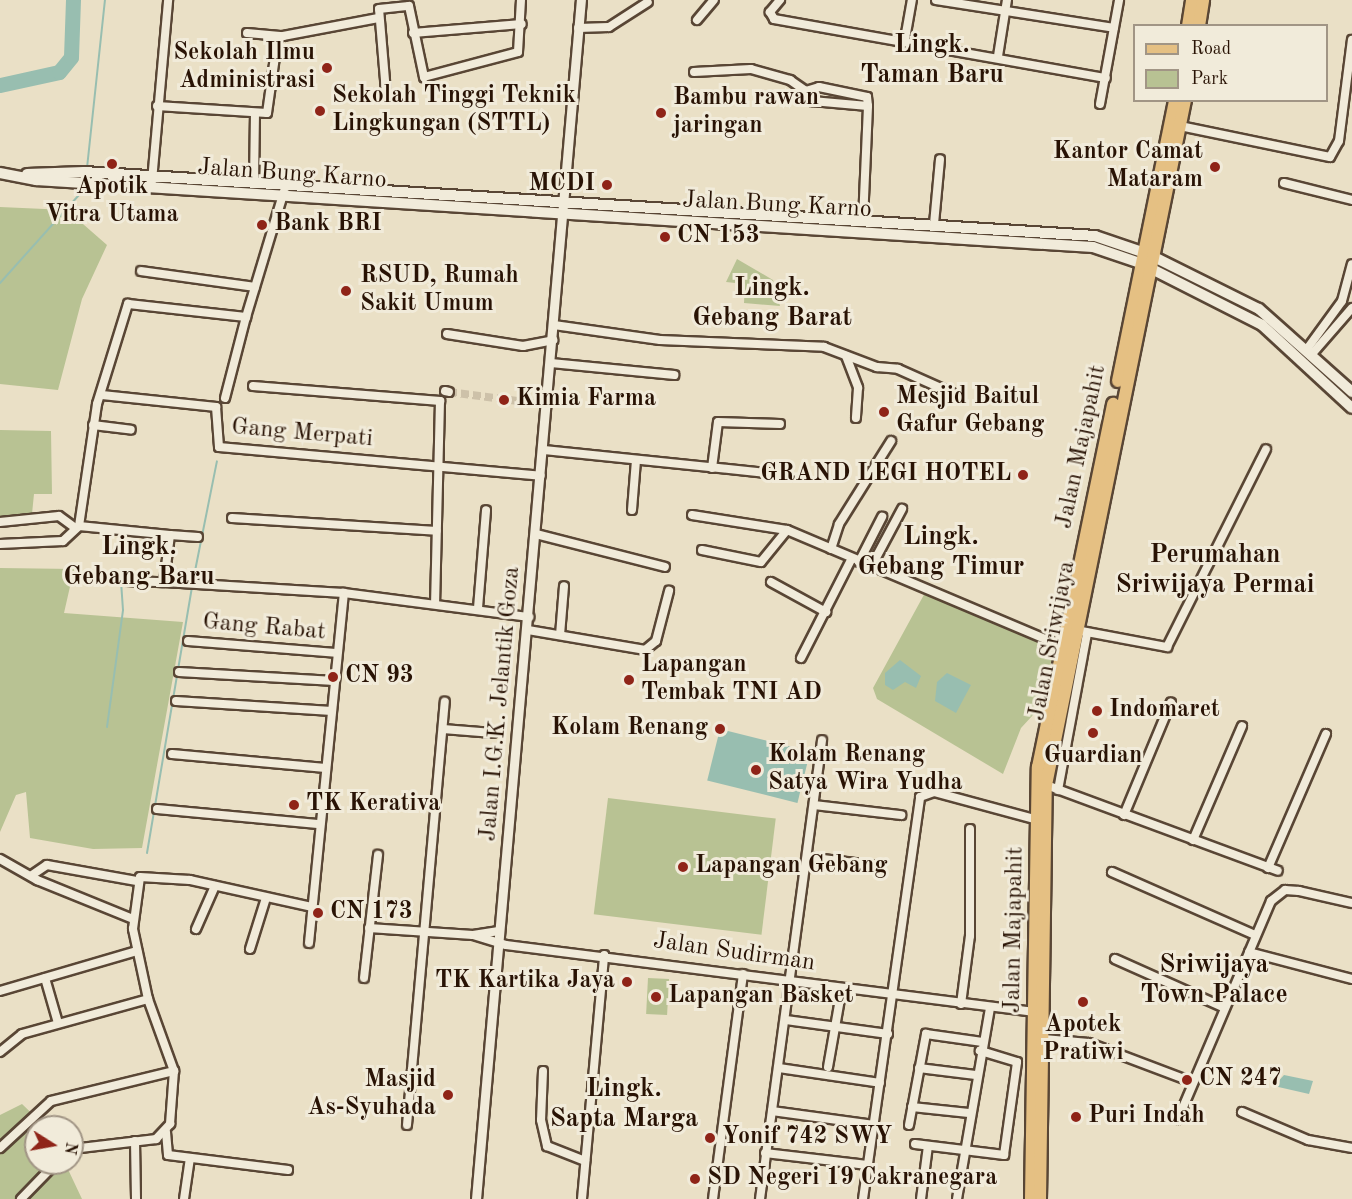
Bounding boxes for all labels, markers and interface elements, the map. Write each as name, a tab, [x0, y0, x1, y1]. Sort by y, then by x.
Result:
legend	[1133, 24, 1328, 102]
district label: Lingk. Taman Baru	[860, 30, 1004, 92]
place label: Sekolah Ilmu Administrasi	[173, 40, 315, 96]
text: Road	[1191, 40, 1231, 58]
marker: Sekolah Ilmu Administrasi	[320, 61, 334, 75]
text: Park	[1191, 70, 1228, 88]
place label: Sekolah Tinggi Teknik Lingkungan (STTL)	[332, 83, 576, 139]
place label: Bambu rawan jaringan	[673, 85, 819, 141]
marker: Sekolah Tinggi Teknik Lingkungan (STTL)	[313, 104, 327, 118]
marker: Bambu rawan jaringan	[654, 106, 668, 120]
place label: Kantor Camat Mataram	[1053, 139, 1203, 195]
street label: Jalan Bung Karno	[196, 154, 388, 196]
marker: Apotik Vitra Utama	[105, 157, 119, 171]
marker: Kantor Camat Mataram	[1208, 160, 1222, 174]
place label: MCDI	[528, 171, 595, 199]
place label: Apotik Vitra Utama	[45, 174, 179, 230]
marker: MCDI	[600, 178, 614, 192]
street label: Jalan Bung Karno	[682, 187, 872, 225]
place label: Bank BRI	[274, 211, 382, 239]
marker: Bank BRI	[255, 218, 269, 232]
place label: CN 153	[677, 223, 760, 251]
marker: CN 153	[658, 230, 672, 244]
place label: RSUD, Rumah Sakit Umum	[360, 263, 519, 319]
district label: Lingk. Gebang Barat	[692, 273, 852, 334]
marker: RSUD, Rumah Sakit Umum	[337, 282, 355, 300]
street label: Jalan Majapahit	[1051, 363, 1113, 531]
place label: Mesjid Baitul Gafur Gebang	[896, 384, 1044, 440]
place label: Kimia Farma	[516, 386, 656, 414]
marker: Kimia Farma	[497, 393, 511, 407]
marker: Mesjid Baitul Gafur Gebang	[877, 405, 891, 419]
street label: Gang Merpati	[230, 413, 374, 455]
place label: GRAND LEGI HOTEL	[760, 461, 1011, 489]
marker: GRAND LEGI HOTEL	[1016, 468, 1030, 482]
district label: Lingk. Gebang Timur	[858, 522, 1024, 584]
district label: Lingk. Gebang Baru	[63, 532, 215, 594]
district label: Perumahan Sriwijaya Permai	[1115, 540, 1315, 602]
street label: Jalan Sriwijaya	[1023, 559, 1083, 723]
street label: Jalan I.G.K. Jelantik Goza	[475, 565, 527, 843]
street label: Gang Rabat	[201, 608, 327, 648]
place label: Lapangan Tembak TNI AD	[641, 652, 822, 708]
place label: CN 93	[345, 663, 414, 691]
marker: CN 93	[326, 670, 340, 684]
marker: Lapangan Tembak TNI AD	[622, 673, 636, 687]
place label: Indomaret	[1109, 697, 1220, 725]
marker: Indomaret	[1090, 704, 1104, 718]
place label: Kolam Renang	[551, 715, 708, 743]
marker: Kolam Renang	[713, 722, 727, 736]
marker: Guardian	[1086, 726, 1100, 740]
place label: Kolam Renang Satya Wira Yudha	[768, 742, 963, 798]
place label: Guardian	[1044, 743, 1142, 771]
marker: Kolam Renang Satya Wira Yudha	[749, 763, 763, 777]
place label: TK Kerativa	[306, 791, 441, 819]
marker: TK Kerativa	[287, 798, 301, 812]
street label: Jalan Majapahit	[999, 846, 1031, 1014]
place label: Lapangan Gebang	[695, 853, 888, 881]
marker: Lapangan Gebang	[676, 860, 690, 874]
place label: CN 173	[330, 899, 413, 927]
marker: CN 173	[311, 906, 325, 920]
street label: Jalan Sudirman	[651, 927, 817, 979]
district label: Sriwijaya Town Palace	[1140, 950, 1288, 1012]
place label: TK Kartika Jaya	[435, 968, 615, 996]
marker: TK Kartika Jaya	[620, 975, 634, 989]
place label: Lapangan Basket	[668, 983, 853, 1011]
marker: Lapangan Basket	[649, 990, 663, 1004]
marker: Apotek Pratiwi	[1076, 995, 1090, 1009]
place label: Apotek Pratiwi	[1042, 1012, 1124, 1068]
place label: CN 247	[1199, 1066, 1282, 1094]
place label: Masjid As-Syuhada	[307, 1067, 436, 1123]
marker: CN 247	[1180, 1073, 1194, 1087]
district label: Lingk. Sapta Marga	[550, 1074, 698, 1136]
marker: Masjid As-Syuhada	[441, 1088, 455, 1102]
place label: Puri Indah	[1088, 1103, 1205, 1131]
marker: Puri Indah	[1069, 1110, 1083, 1124]
north arrow	[24, 1115, 84, 1175]
place label: Yonif 742 SWY	[722, 1124, 892, 1152]
marker: Yonif 742 SWY	[703, 1131, 717, 1145]
text: N	[61, 1141, 79, 1156]
place label: SD Negeri 19 Cakranegara	[707, 1165, 997, 1193]
marker: SD Negeri 19 Cakranegara	[688, 1172, 702, 1186]

